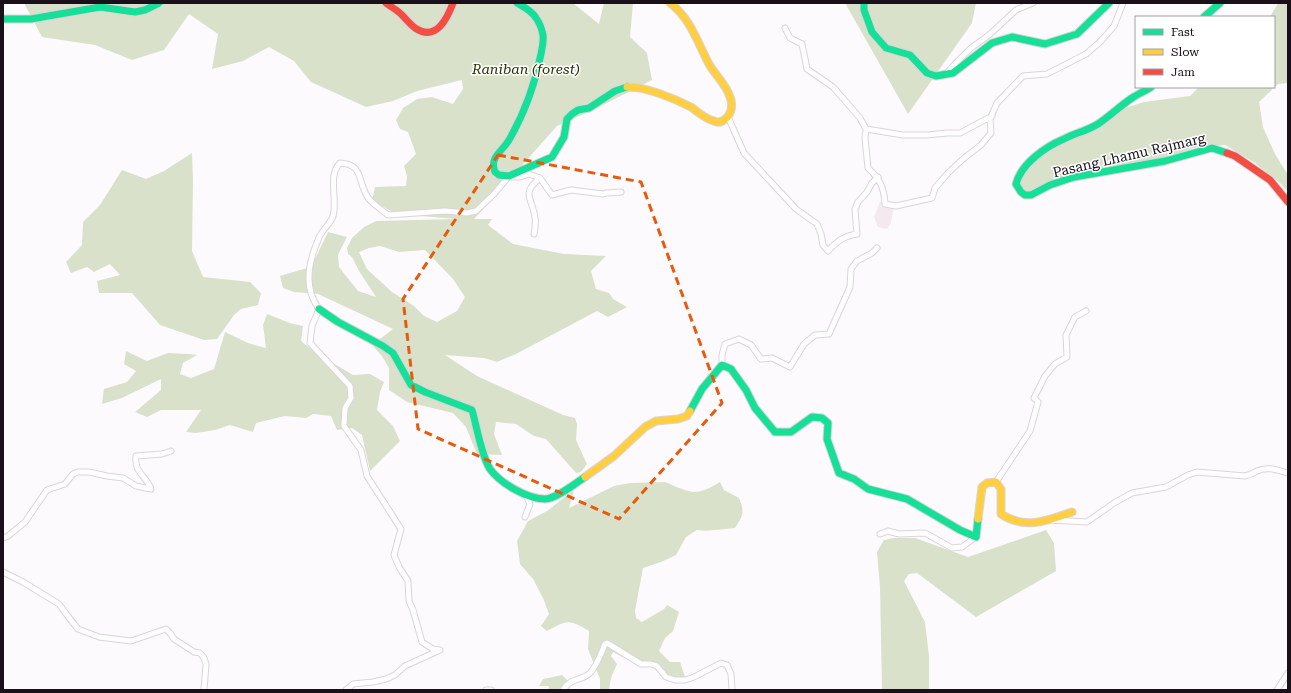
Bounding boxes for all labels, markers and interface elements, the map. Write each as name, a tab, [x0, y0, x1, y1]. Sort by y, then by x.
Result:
legend	[1135, 16, 1275, 88]
text: Fast	[1171, 25, 1195, 39]
text: Slow	[1171, 45, 1199, 59]
park label: Raniban (forest)	[471, 61, 580, 77]
text: Jam	[1171, 65, 1195, 79]
street label: Pasang Lhamu Rajmarg	[1051, 130, 1207, 180]

